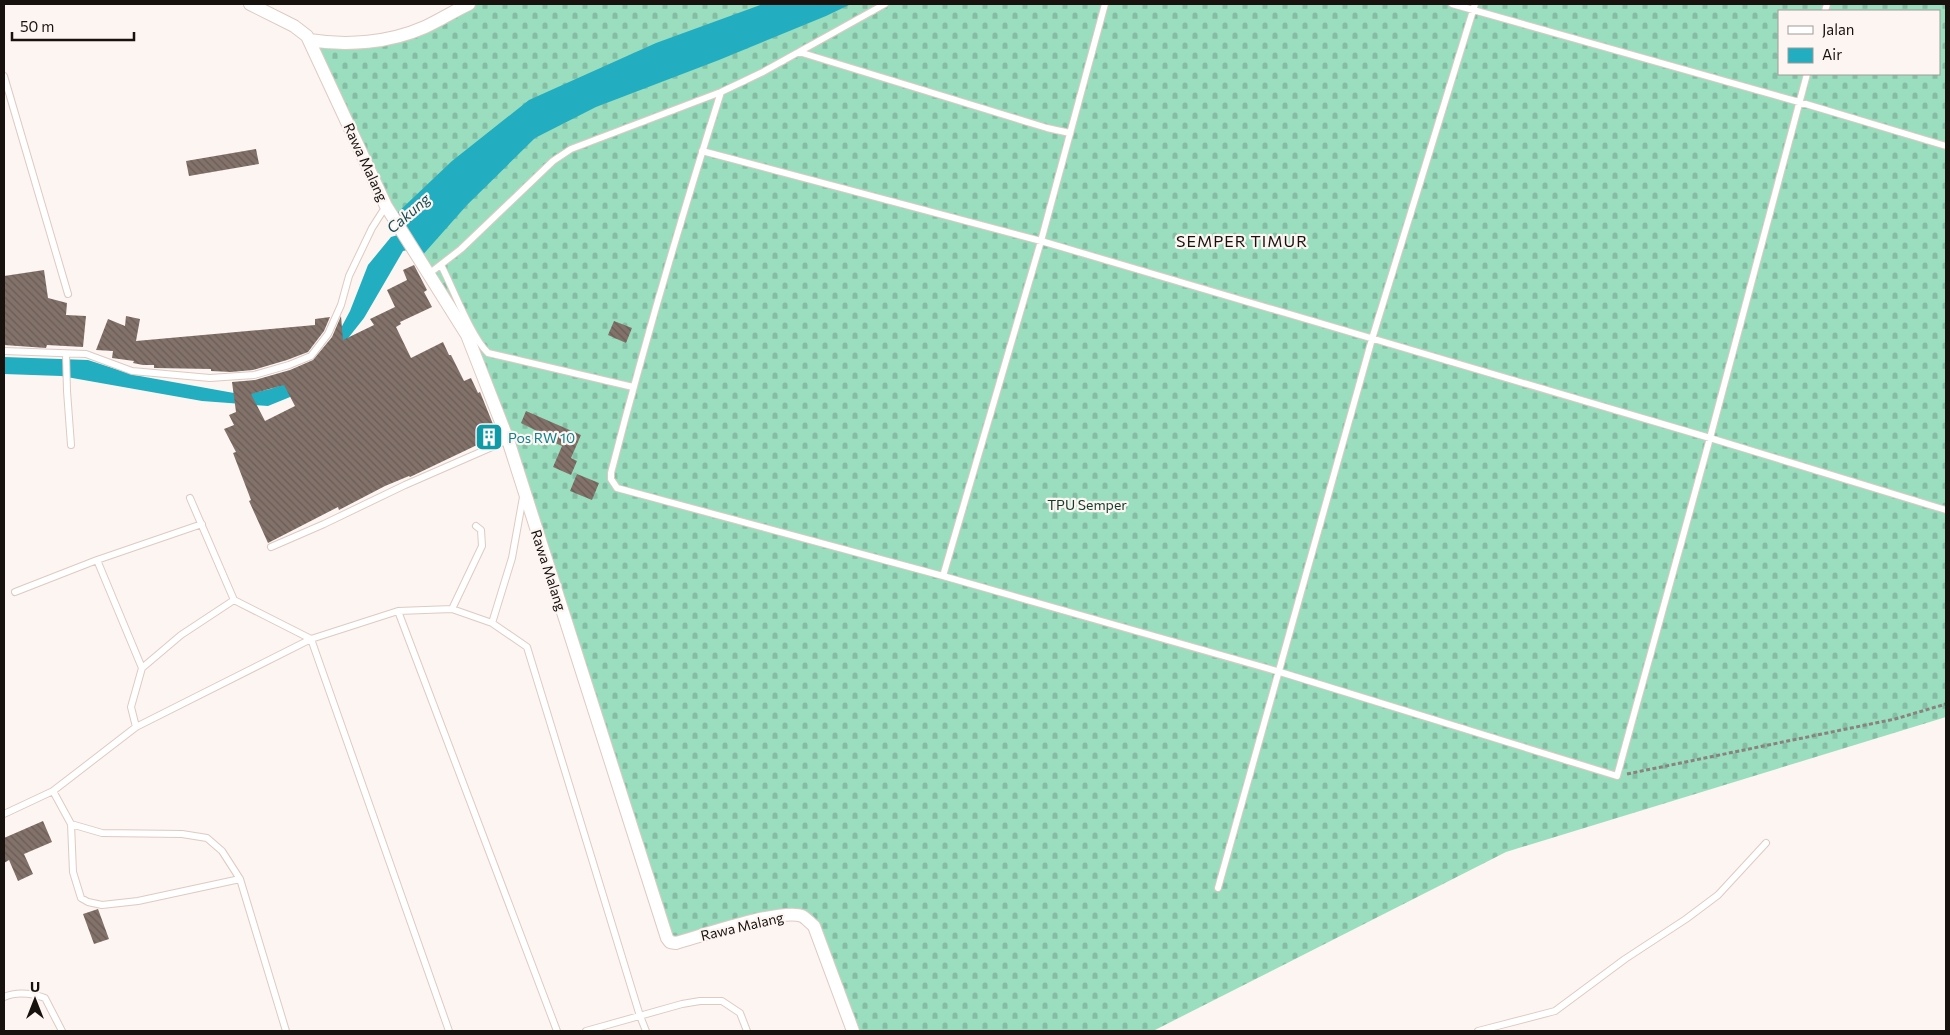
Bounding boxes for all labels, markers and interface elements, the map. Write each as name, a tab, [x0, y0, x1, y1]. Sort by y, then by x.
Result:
scale bar	[12, 10, 135, 42]
legend	[1778, 10, 1940, 75]
text: 50 m	[20, 17, 54, 35]
text: Jalan	[1822, 20, 1854, 38]
text: Air	[1822, 45, 1842, 63]
street label: Rawa Malang	[340, 120, 392, 204]
water label: Cakung	[383, 189, 434, 237]
district label: SEMPER TIMUR	[1176, 231, 1308, 250]
building icon: Pos RW 10	[474, 422, 504, 452]
place label: Pos RW 10	[508, 429, 575, 446]
park label: TPU Semper	[1047, 496, 1127, 513]
street label: Rawa Malang	[528, 527, 570, 613]
street label: Rawa Malang	[699, 908, 786, 944]
north arrow	[10, 975, 60, 1025]
text: U	[30, 978, 40, 995]

